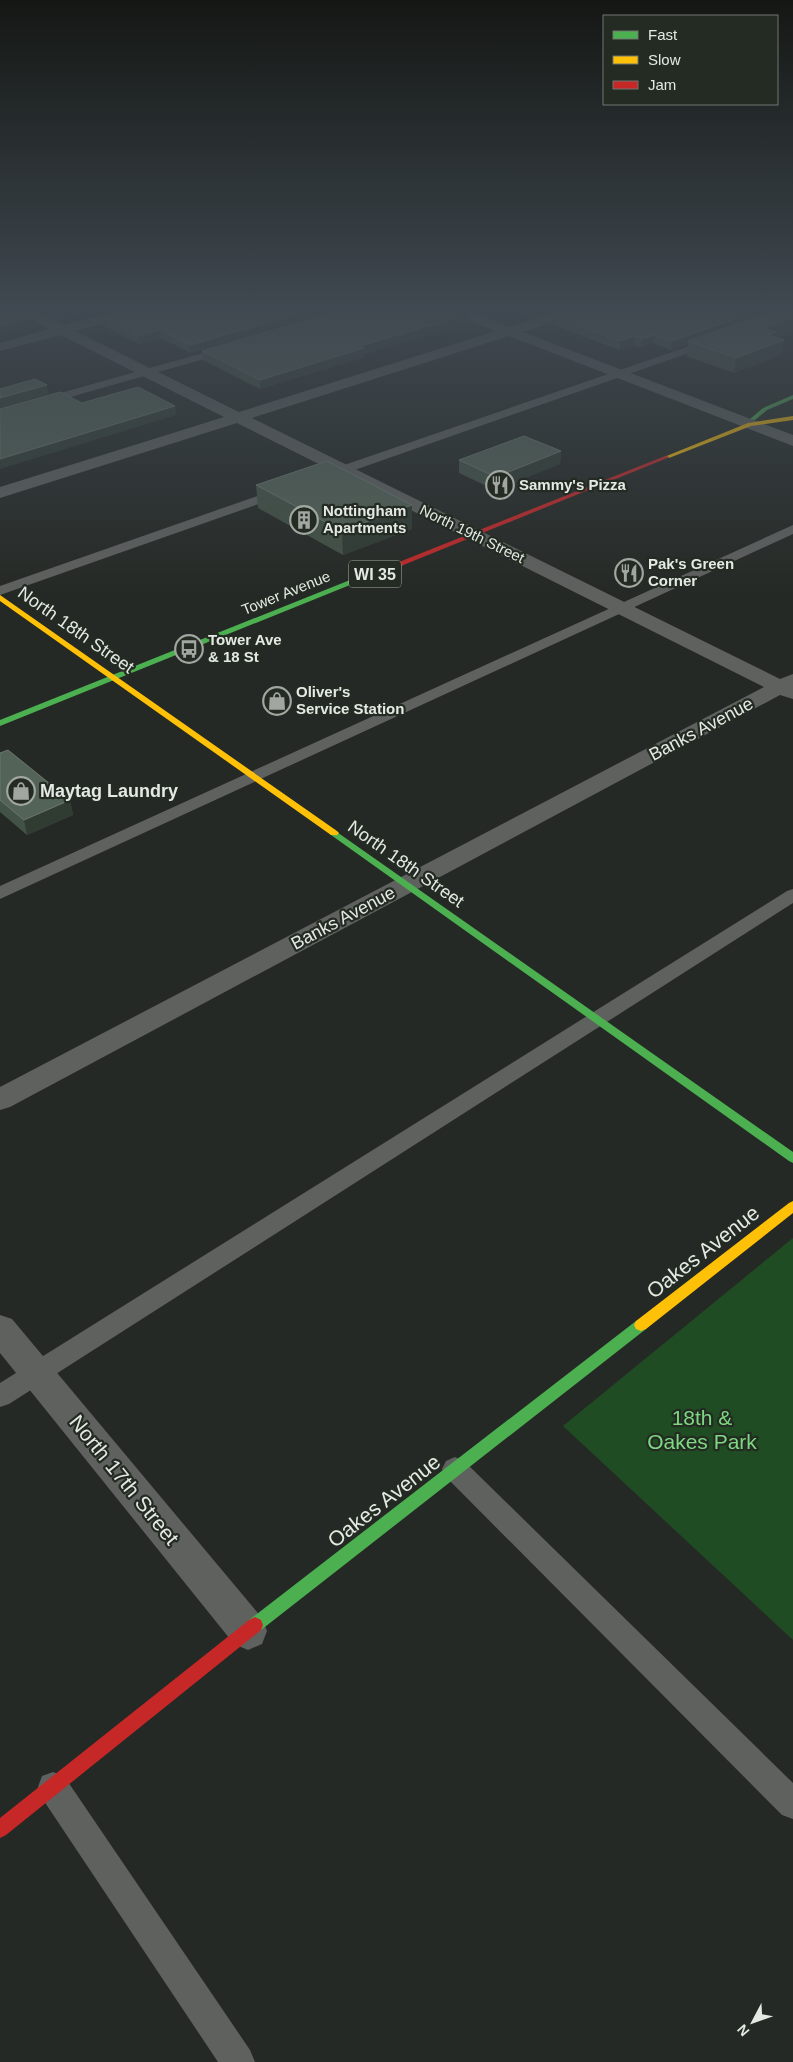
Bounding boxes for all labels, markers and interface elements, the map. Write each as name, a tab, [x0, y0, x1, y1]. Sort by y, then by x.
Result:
legend	[603, 15, 778, 105]
text: Fast	[648, 26, 678, 43]
text: Slow	[648, 51, 681, 68]
text: Jam	[648, 76, 676, 93]
restaurant icon: Sammy's Pizza	[485, 470, 515, 500]
place label: Sammy's Pizza	[519, 476, 627, 493]
street label: North 19th Street	[417, 501, 528, 567]
place label: Nottingham Apartments	[323, 502, 406, 536]
building icon: Nottingham Apartments	[289, 505, 319, 535]
place label: Pak's Green Corner	[648, 555, 734, 589]
restaurant icon: Pak's Green Corner	[614, 558, 644, 588]
road number: WI 35	[349, 560, 401, 588]
street label: Tower Avenue	[239, 567, 333, 618]
street label: North 18th Street	[14, 582, 138, 678]
place label: Tower Ave & 18 St	[208, 631, 282, 665]
bus stop icon: Tower Ave & 18 St	[174, 634, 204, 664]
place label: Oliver's Service Station	[296, 683, 404, 717]
shop icon: Oliver's Service Station	[262, 686, 292, 716]
street label: Banks Avenue	[646, 693, 756, 765]
shop icon: Maytag Laundry	[6, 776, 36, 806]
place label: Maytag Laundry	[40, 781, 178, 801]
street label: North 18th Street	[344, 816, 468, 912]
street label: Banks Avenue	[288, 882, 398, 954]
street label: Oakes Avenue	[642, 1201, 763, 1303]
park label: 18th & Oakes Park	[647, 1406, 757, 1453]
street label: North 17th Street	[65, 1410, 184, 1549]
street label: Oakes Avenue	[323, 1450, 444, 1552]
north arrow	[728, 1997, 778, 2047]
text: N	[734, 2021, 753, 2040]

